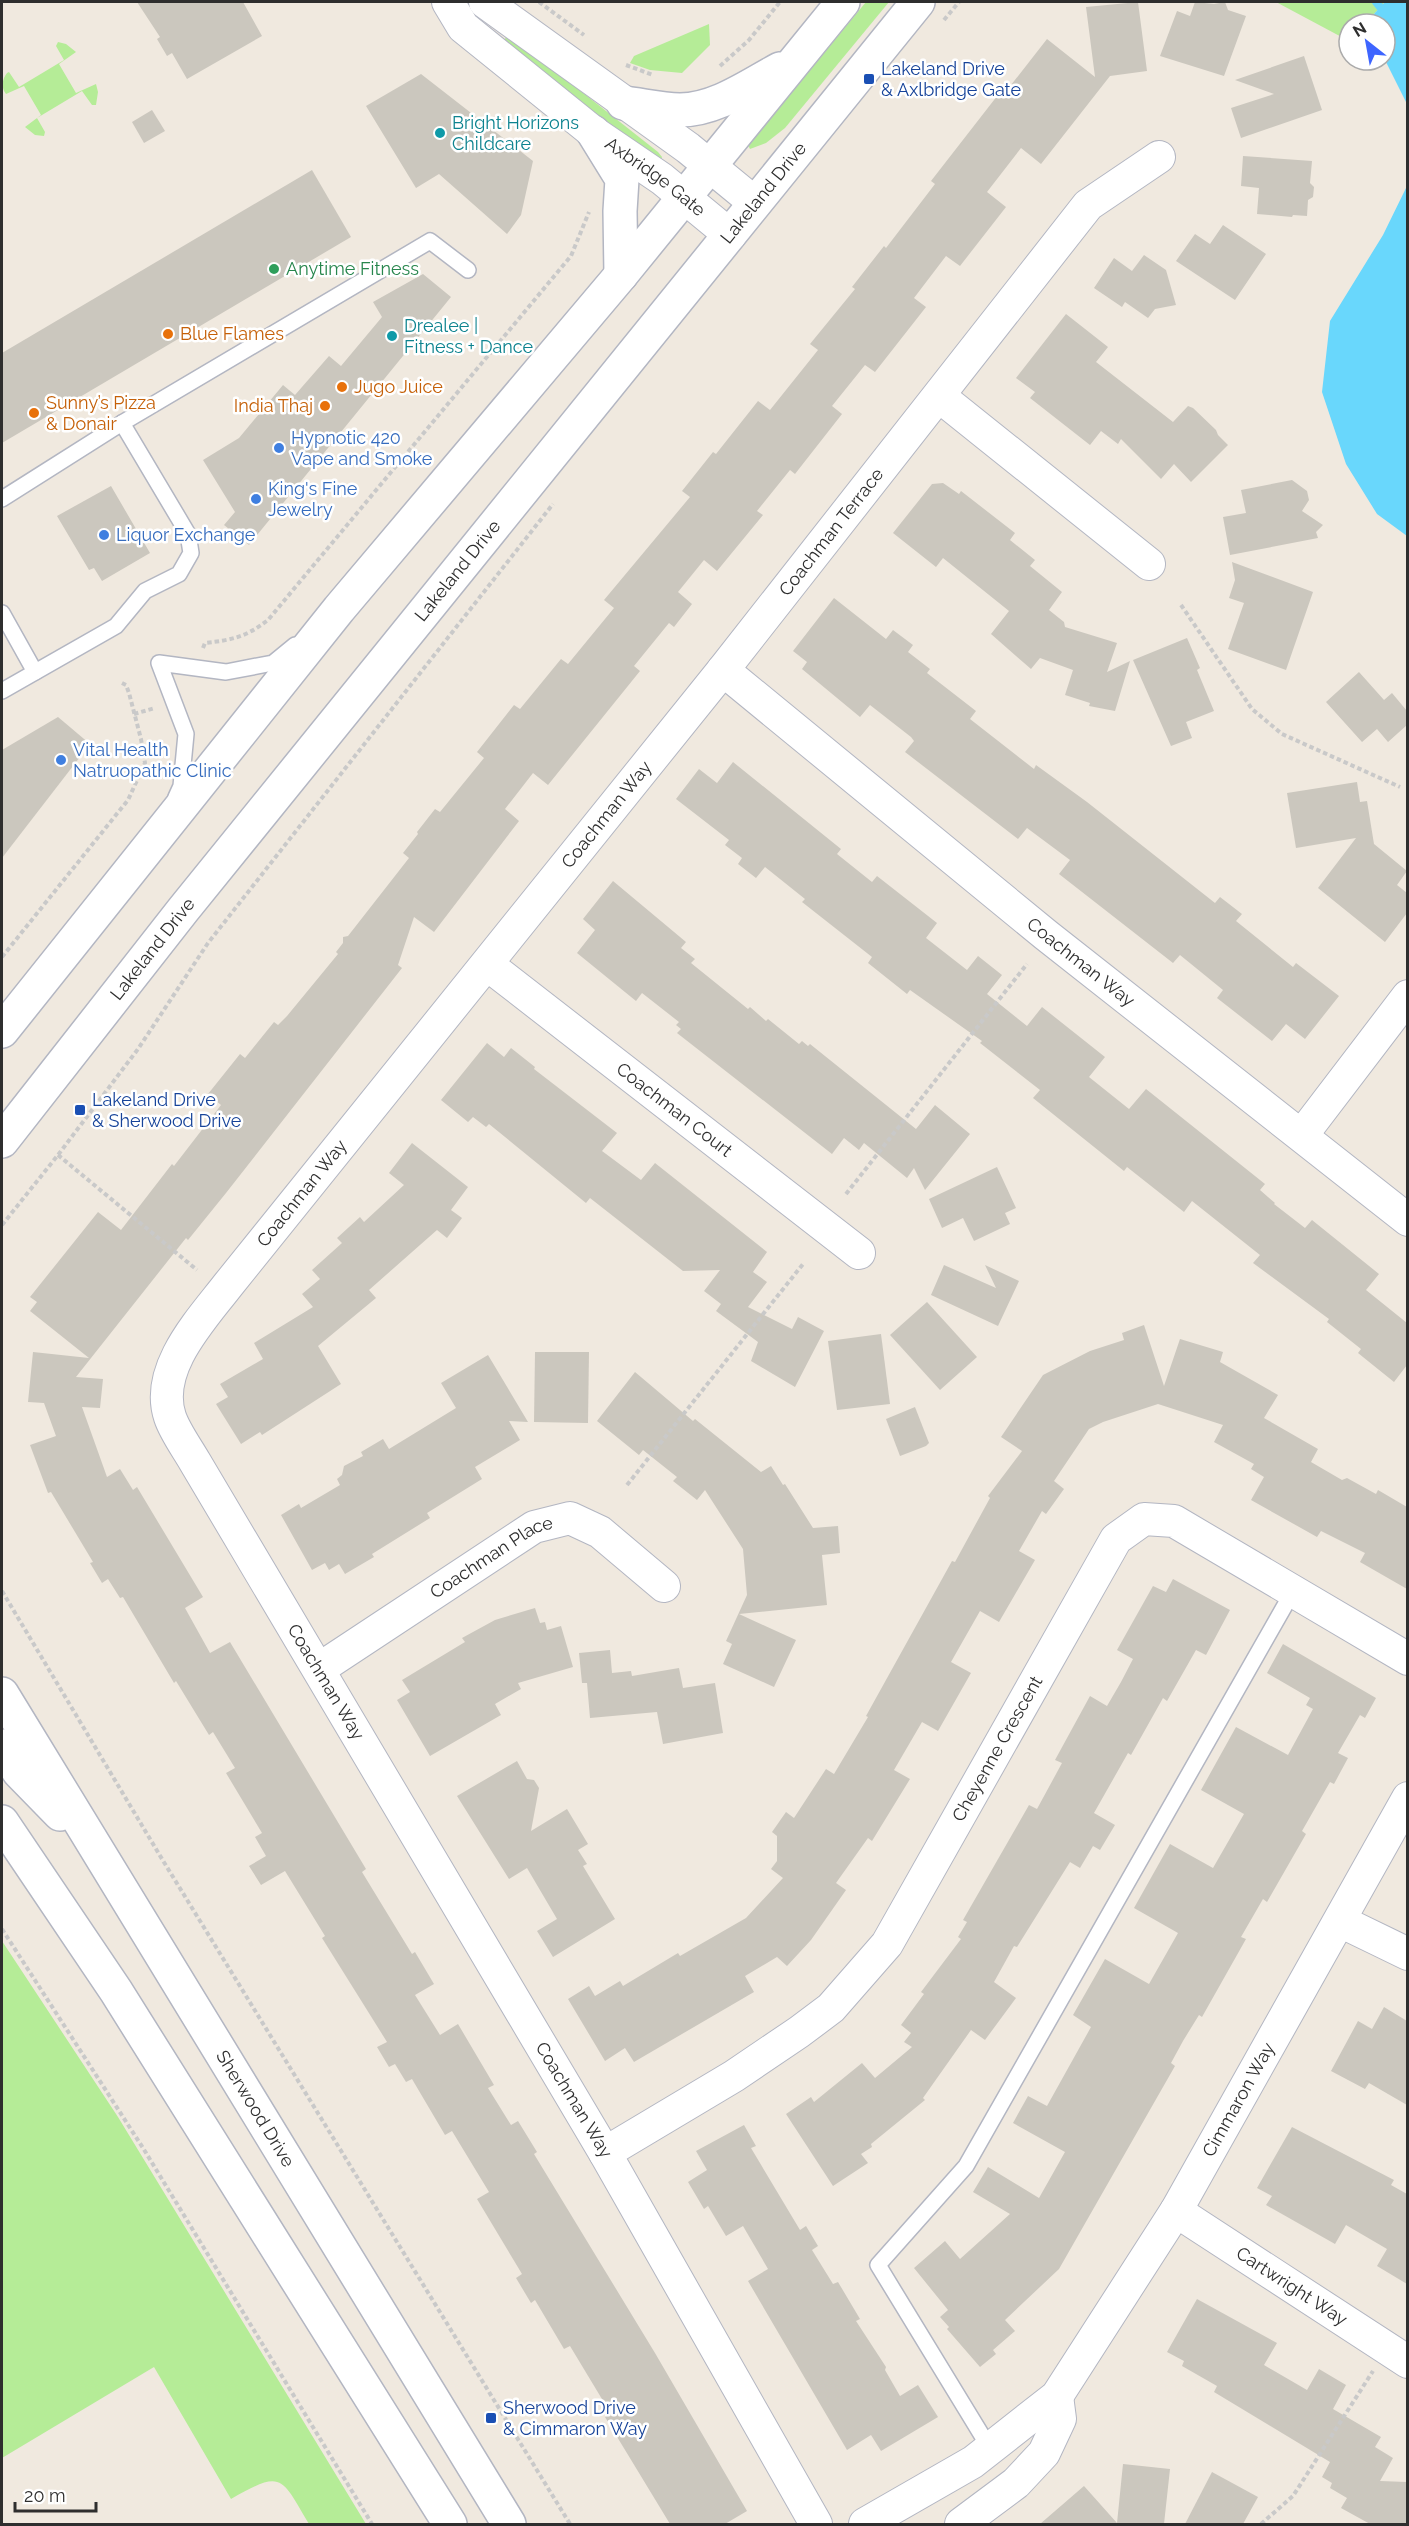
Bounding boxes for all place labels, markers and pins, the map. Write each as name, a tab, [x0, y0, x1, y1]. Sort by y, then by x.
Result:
place label: Lakeland Drive & Axlbridge Gate	[881, 58, 1021, 100]
marker: Lakeland Drive & Axlbridge Gate	[862, 72, 876, 86]
place label: Bright Horizons Childcare	[452, 112, 579, 154]
marker: Bright Horizons Childcare	[433, 126, 447, 140]
place label: Anytime Fitness	[286, 258, 419, 279]
marker: Anytime Fitness	[267, 262, 281, 276]
place label: Drealee | Fitness + Dance	[404, 315, 534, 357]
place label: Blue Flames	[180, 323, 284, 344]
marker: Blue Flames	[161, 327, 175, 341]
marker: Drealee | Fitness + Dance	[385, 329, 399, 343]
place label: Jugo Juice	[354, 376, 443, 397]
marker: Jugo Juice	[335, 380, 349, 394]
place label: Sunny’s Pizza & Donair	[46, 392, 156, 434]
place label: India Thaj	[234, 395, 313, 416]
marker: India Thaj	[318, 399, 332, 413]
marker: Sunny’s Pizza & Donair	[27, 406, 41, 420]
place label: Hypnotic 420 Vape and Smoke	[291, 427, 433, 469]
marker: Hypnotic 420 Vape and Smoke	[272, 441, 286, 455]
place label: King's Fine Jewelry	[268, 478, 358, 520]
marker: King's Fine Jewelry	[249, 492, 263, 506]
place label: Liquor Exchange	[116, 524, 256, 545]
marker: Liquor Exchange	[97, 528, 111, 542]
place label: Vital Health Natruopathic Clinic	[73, 739, 232, 781]
marker: Vital Health Natruopathic Clinic	[54, 753, 68, 767]
place label: Lakeland Drive & Sherwood Drive	[92, 1089, 242, 1131]
marker: Lakeland Drive & Sherwood Drive	[73, 1103, 87, 1117]
place label: Sherwood Drive & Cimmaron Way	[503, 2397, 647, 2439]
marker: Sherwood Drive & Cimmaron Way	[484, 2411, 498, 2425]

